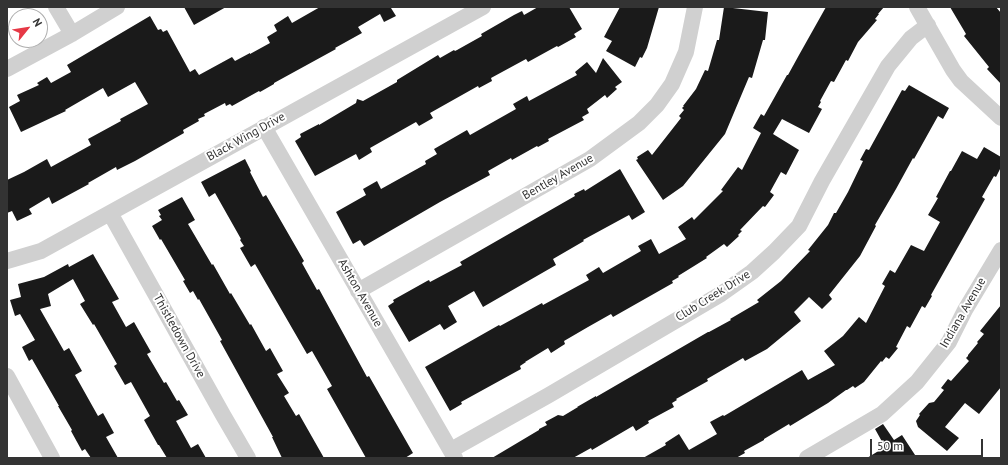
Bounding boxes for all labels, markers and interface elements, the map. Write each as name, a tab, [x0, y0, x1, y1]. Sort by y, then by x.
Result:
north arrow	[8, 8, 48, 48]
text: N	[30, 16, 45, 29]
street label: Black Wing Drive	[204, 110, 288, 164]
street label: Bentley Avenue	[520, 151, 596, 203]
street label: Ashton Avenue	[335, 256, 385, 330]
street label: Club Creek Drive	[673, 267, 753, 325]
street label: Indiana Avenue	[937, 275, 989, 351]
street label: Thistledown Drive	[150, 292, 208, 380]
scale bar	[872, 431, 985, 457]
text: 50 m	[877, 438, 903, 453]

